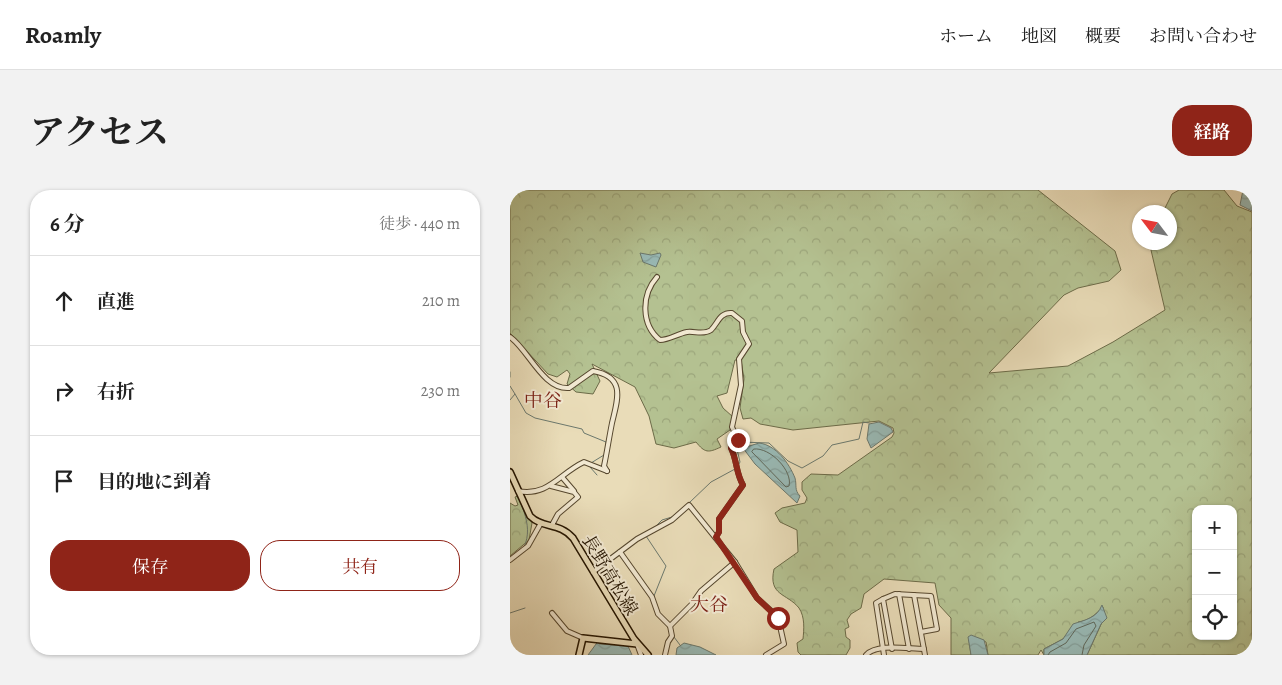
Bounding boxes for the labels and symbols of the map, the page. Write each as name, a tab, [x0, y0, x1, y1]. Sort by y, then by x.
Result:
north arrow	[1132, 205, 1177, 250]
district label: 中谷	[524, 388, 562, 414]
route end	[727, 429, 750, 452]
street label: 長野高松線	[577, 530, 643, 620]
district label: 大谷	[690, 592, 728, 618]
route start	[767, 607, 790, 630]

